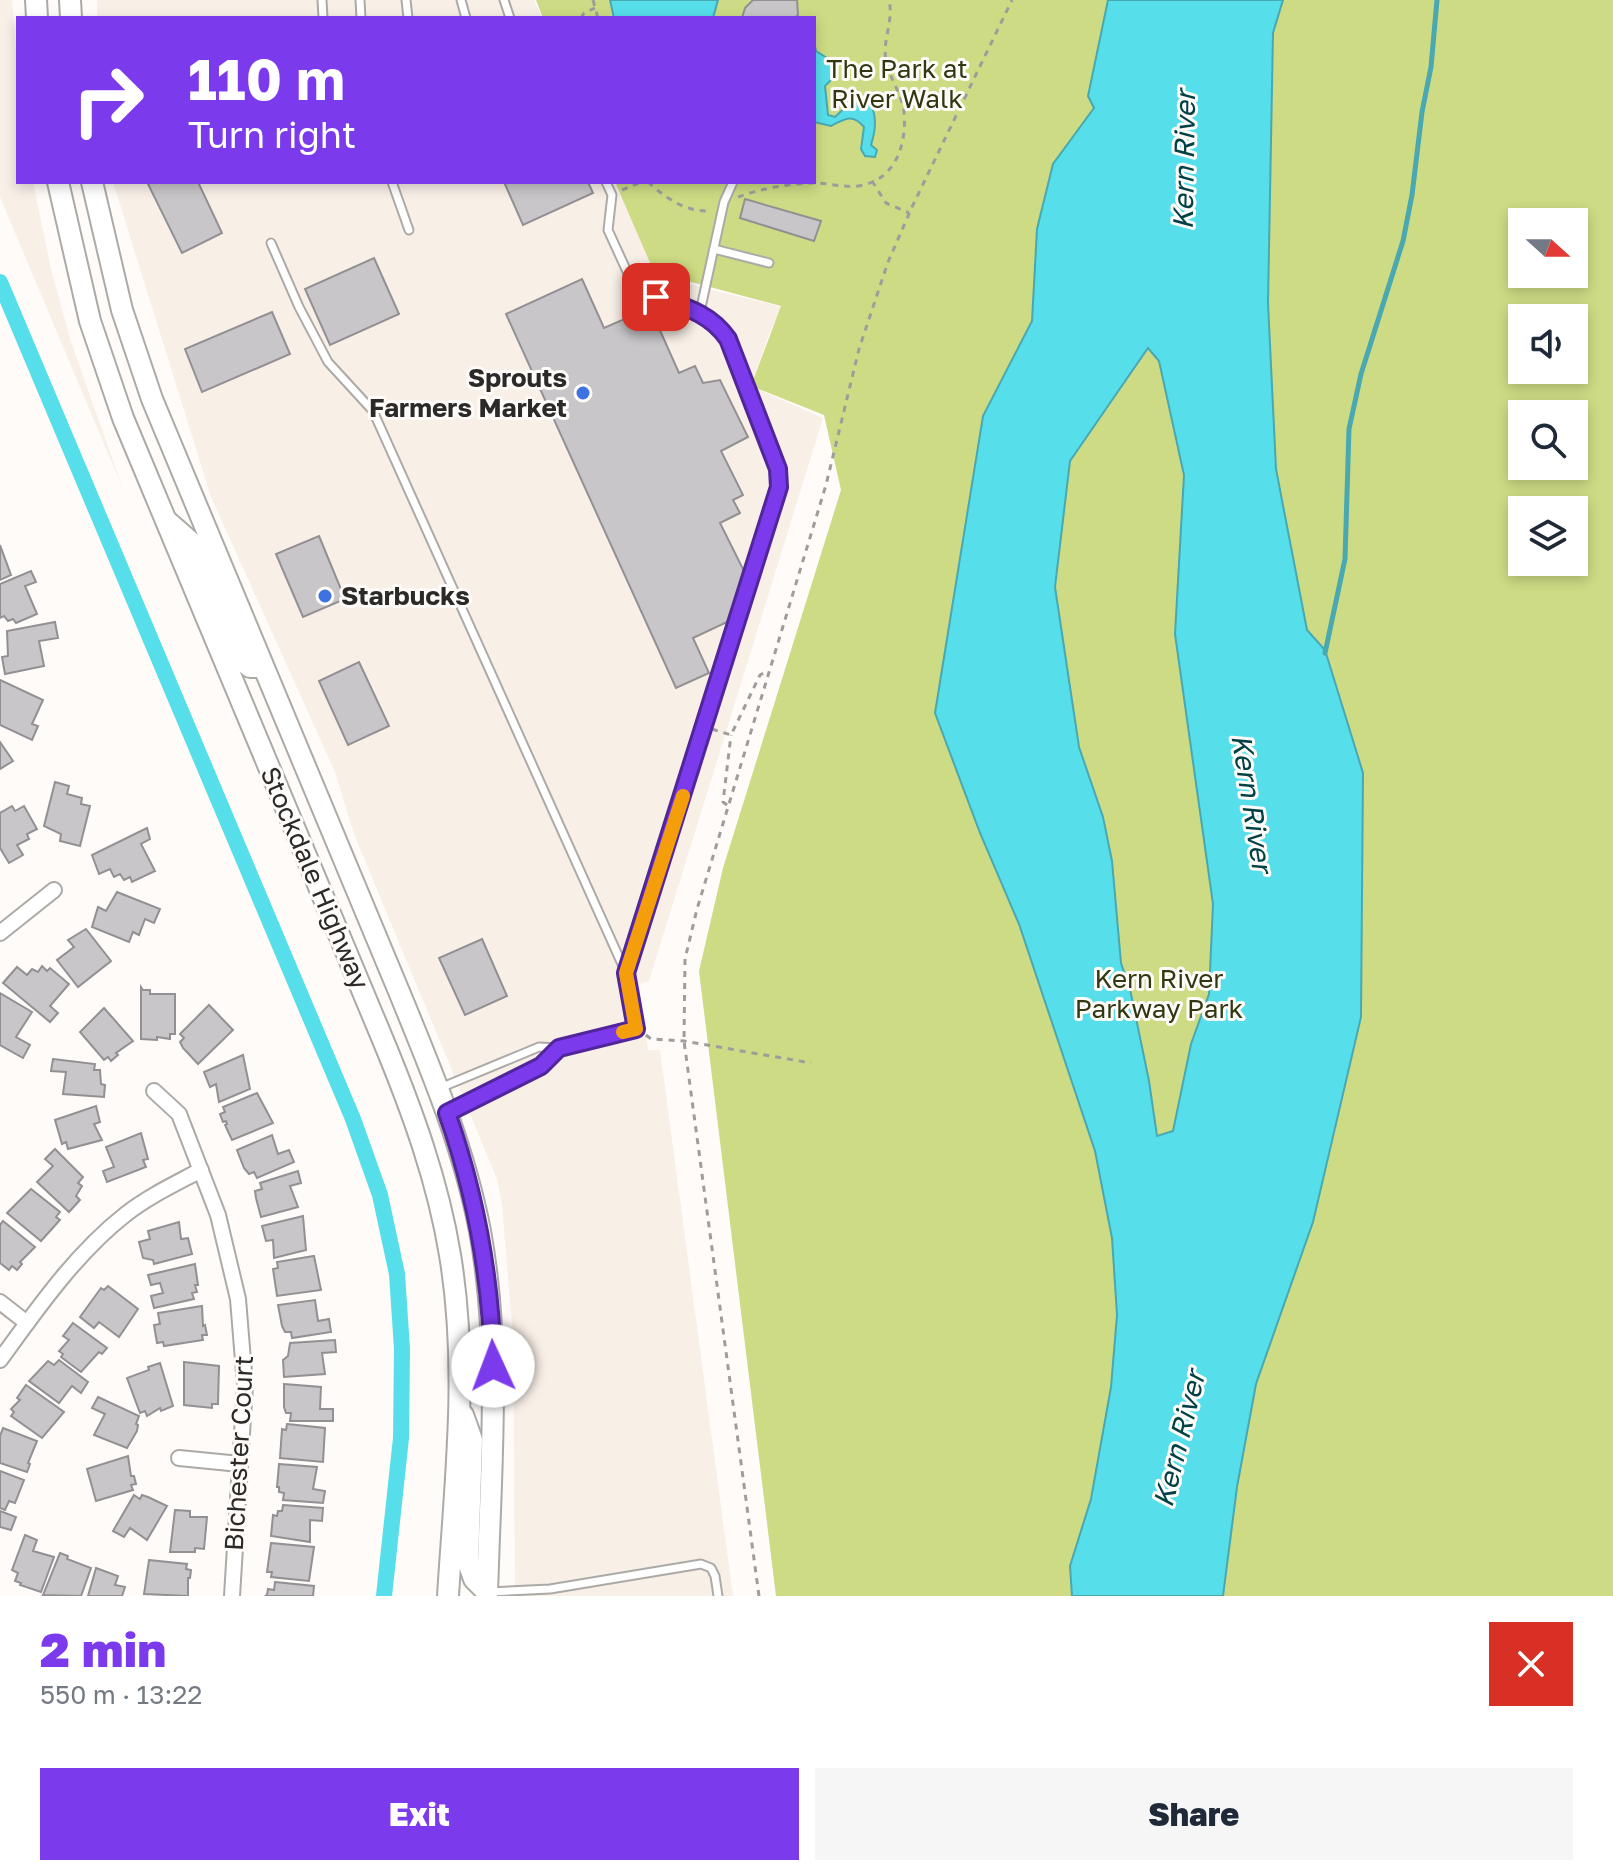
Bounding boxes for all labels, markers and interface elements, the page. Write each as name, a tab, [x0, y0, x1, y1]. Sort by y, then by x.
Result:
text: 110 m	[188, 45, 345, 112]
icon: right	[56, 48, 160, 152]
park label: The Park at River Walk	[826, 53, 968, 114]
water label: Kern River	[1166, 86, 1201, 230]
text: Turn right	[188, 113, 356, 156]
north arrow	[1508, 208, 1588, 288]
map controls	[1508, 208, 1588, 576]
pin	[622, 263, 690, 331]
icon: arrive	[634, 275, 678, 319]
button: sound	[1508, 304, 1588, 384]
place label: Sprouts Farmers Market	[369, 362, 567, 423]
marker: Sprouts Farmers Market	[574, 384, 592, 402]
button: search	[1508, 400, 1588, 480]
button: layers	[1508, 496, 1588, 576]
place label: Starbucks	[341, 580, 470, 611]
marker: Starbucks	[316, 587, 334, 605]
water label: Kern River	[1225, 732, 1280, 878]
street label: Stockdale Highway	[255, 762, 376, 994]
park label: Kern River Parkway Park	[1075, 963, 1244, 1024]
position arrow	[451, 1324, 535, 1408]
street label: Bichester Court	[218, 1354, 259, 1551]
water label: Kern River	[1146, 1364, 1212, 1510]
text: 2 min	[40, 1620, 166, 1678]
button: close	[1489, 1622, 1573, 1706]
text: 550 m · 13:22	[40, 1679, 202, 1710]
button: Exit	[40, 1768, 799, 1860]
button: Share	[815, 1768, 1573, 1860]

